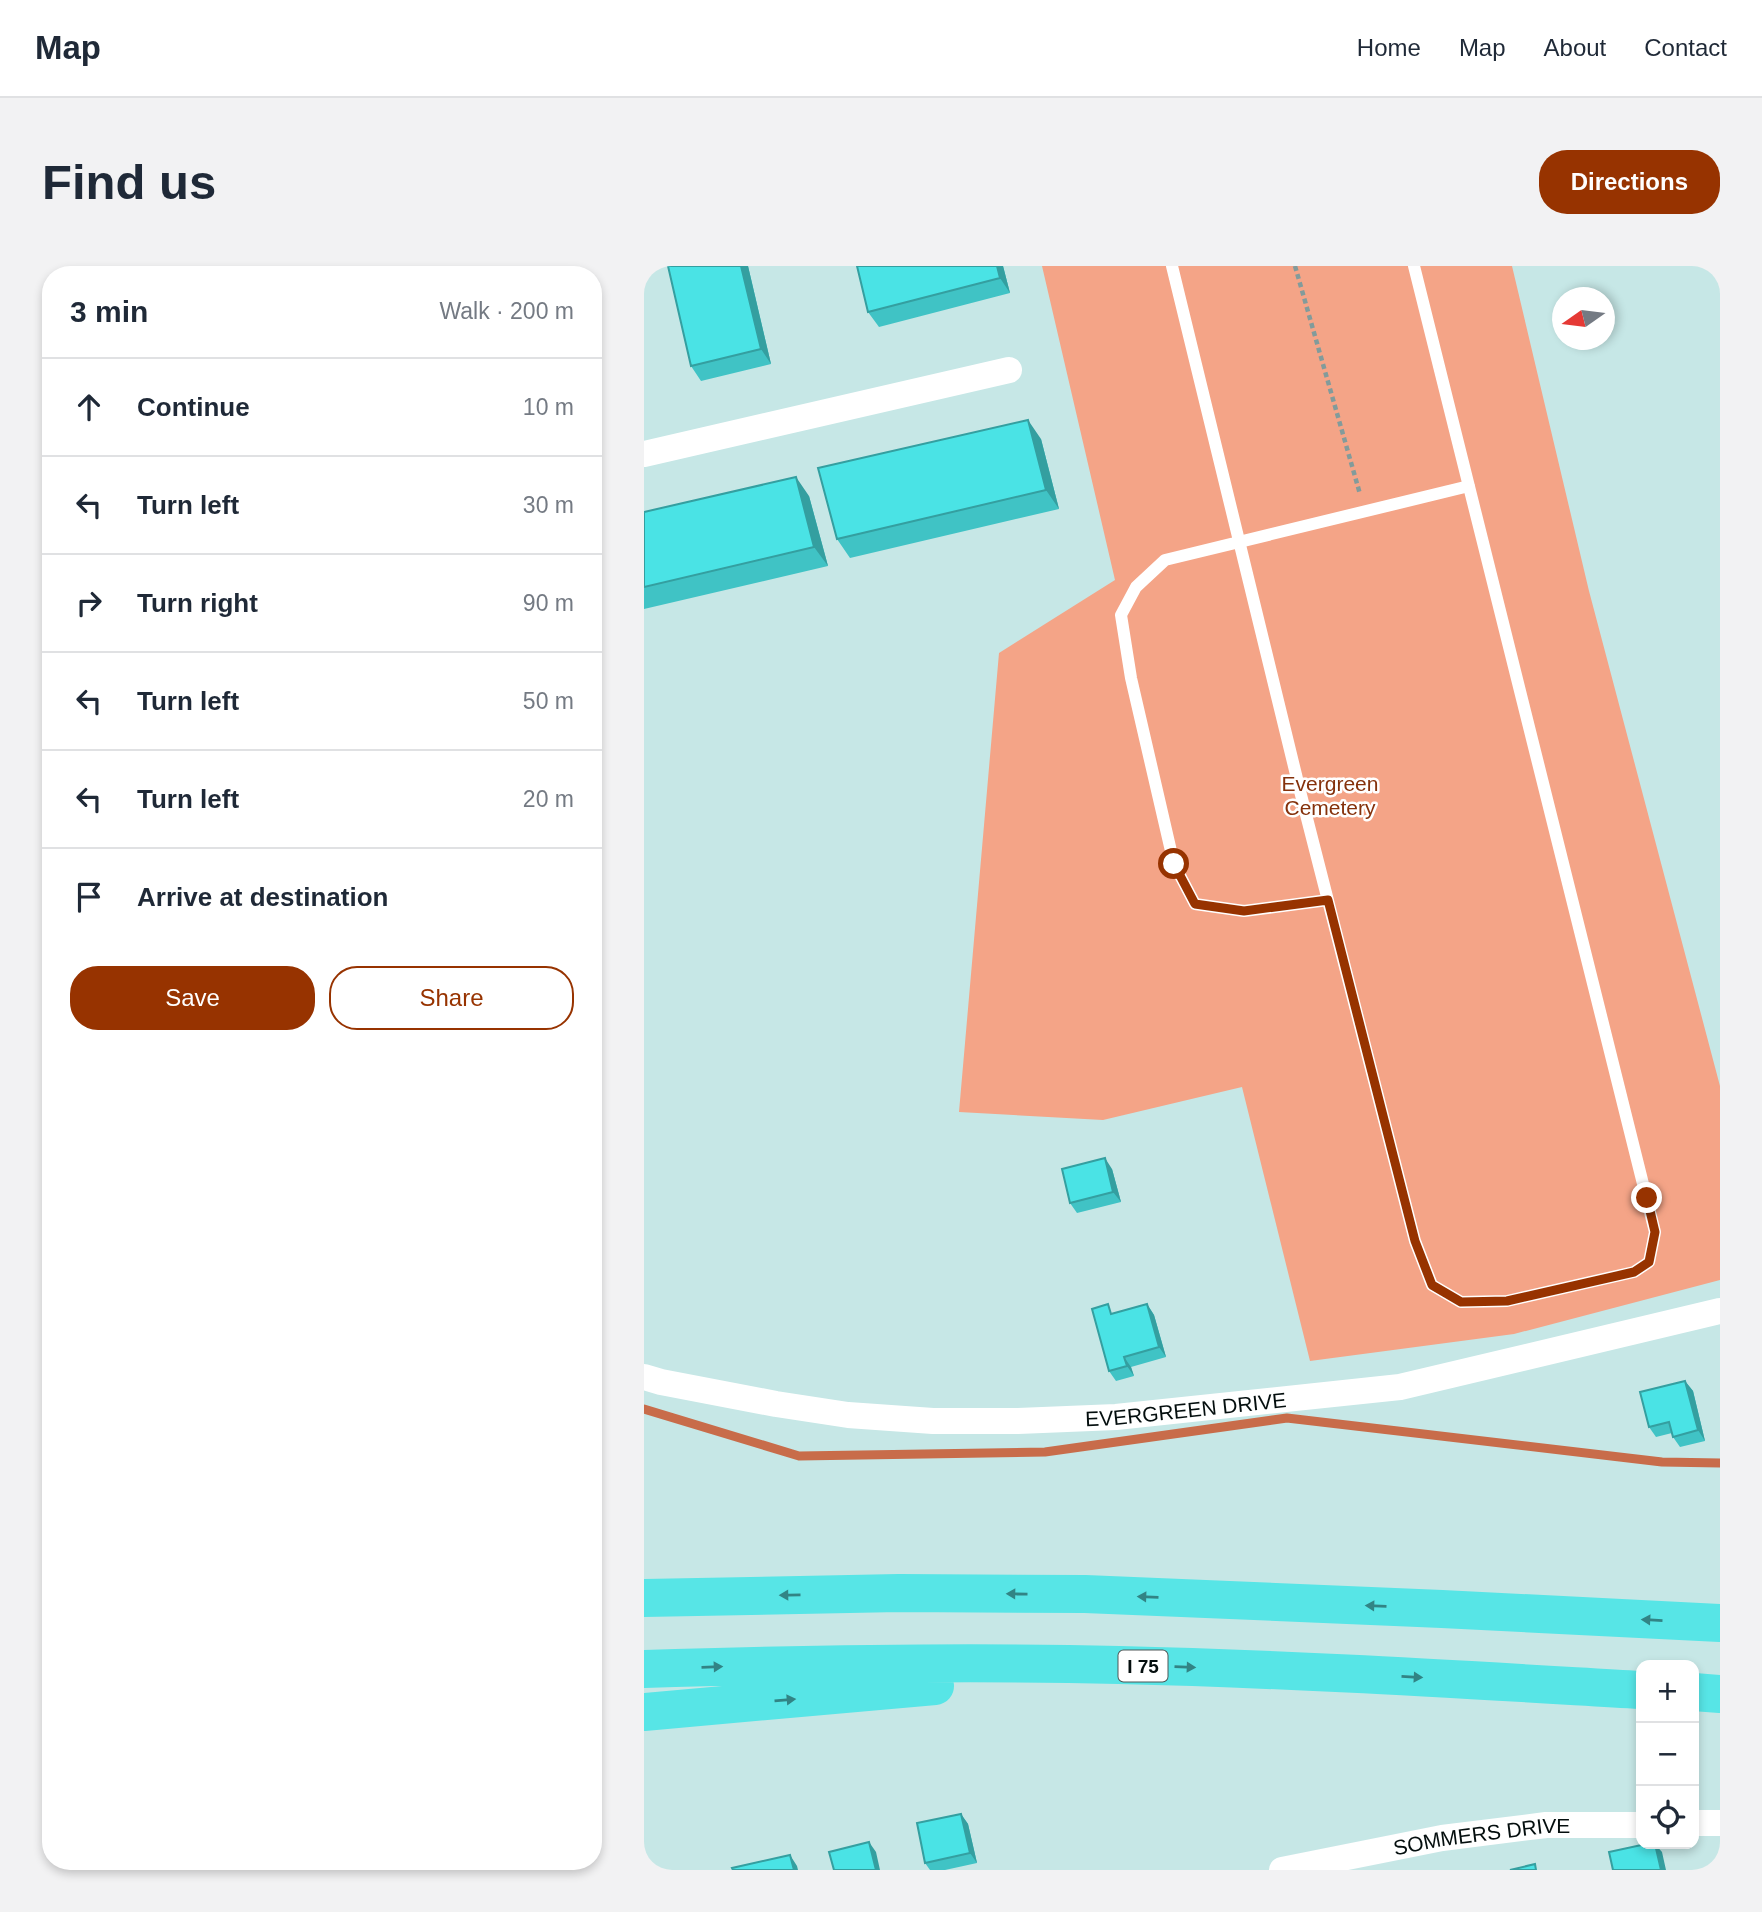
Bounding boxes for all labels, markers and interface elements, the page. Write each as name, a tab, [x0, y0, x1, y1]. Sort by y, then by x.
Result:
text: Map	[35, 29, 101, 66]
text: Home	[1357, 34, 1421, 61]
text: Map	[1459, 34, 1506, 61]
text: About	[1544, 34, 1606, 61]
text: Contact	[1644, 34, 1727, 61]
button: Directions	[1539, 150, 1720, 214]
text: Find us	[42, 155, 216, 209]
north arrow	[1552, 287, 1615, 350]
text: 3 min	[70, 295, 148, 328]
text: Walk · 200 m	[439, 298, 574, 324]
icon: ahead	[70, 388, 108, 426]
text: Continue	[137, 392, 250, 422]
text: 10 m	[523, 394, 574, 420]
icon: left	[70, 486, 108, 524]
text: Turn left	[137, 490, 239, 520]
text: 30 m	[523, 492, 574, 518]
icon: right	[70, 584, 108, 622]
text: Turn right	[137, 588, 258, 618]
text: 90 m	[523, 590, 574, 616]
icon: left	[70, 682, 108, 720]
text: Turn left	[137, 686, 239, 716]
text: 50 m	[523, 688, 574, 714]
park label: Evergreen Cemetery	[1282, 772, 1378, 819]
icon: left	[70, 780, 108, 818]
text: Turn left	[137, 784, 239, 814]
text: 20 m	[523, 786, 574, 812]
route start	[1158, 848, 1189, 879]
icon: arrive	[70, 878, 108, 916]
text: Arrive at destination	[137, 882, 388, 912]
button: Save	[70, 966, 315, 1030]
button: Share	[329, 966, 574, 1030]
route end	[1631, 1182, 1662, 1213]
street label: EVERGREEN DRIVE	[1085, 1388, 1287, 1430]
one-way arrow	[1006, 1588, 1028, 1600]
one-way arrow	[778, 1589, 800, 1601]
one-way arrow	[1137, 1591, 1159, 1602]
one-way arrow	[1364, 1600, 1386, 1612]
one-way arrow	[1641, 1614, 1663, 1625]
road number: I 75	[1119, 1650, 1168, 1682]
map controls	[1636, 1660, 1699, 1849]
button: +	[1636, 1660, 1699, 1723]
one-way arrow	[701, 1662, 723, 1673]
one-way arrow	[1174, 1662, 1196, 1673]
one-way arrow	[1401, 1672, 1423, 1683]
one-way arrow	[774, 1694, 796, 1705]
button: −	[1636, 1723, 1699, 1786]
button: locate	[1636, 1786, 1699, 1849]
street label: SOMMERS DRIVE	[1391, 1814, 1570, 1859]

